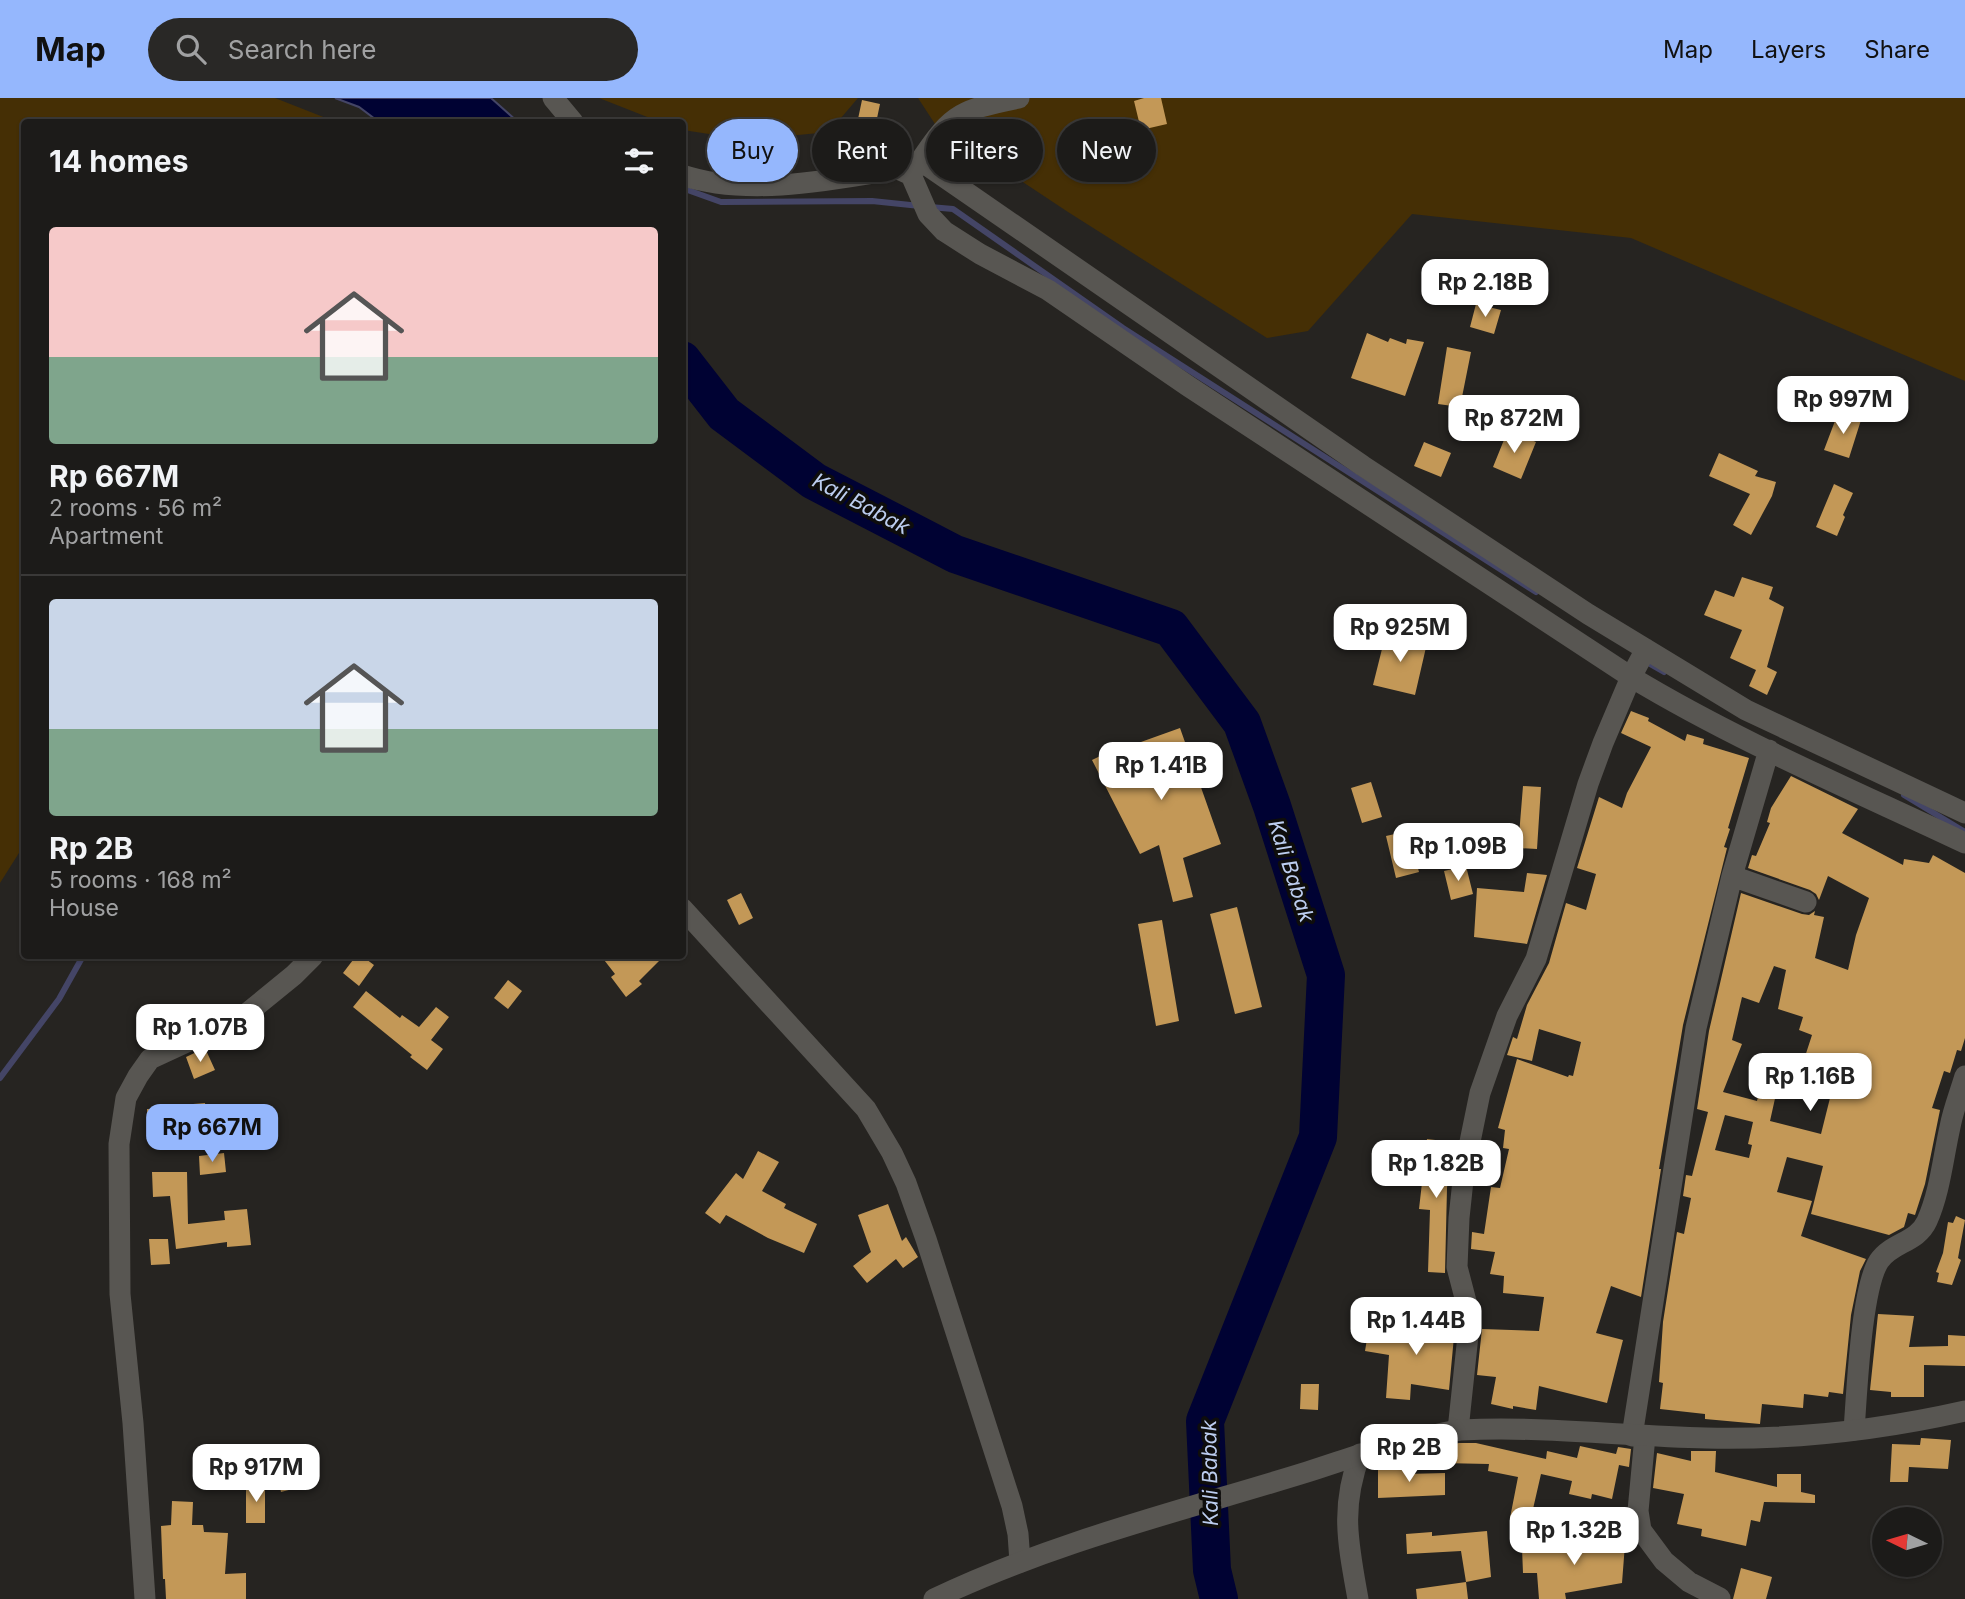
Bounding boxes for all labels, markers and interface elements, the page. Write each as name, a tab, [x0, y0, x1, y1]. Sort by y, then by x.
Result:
search box	[148, 18, 638, 81]
text: Map	[35, 29, 106, 69]
icon: search	[172, 30, 210, 68]
text: Search here	[228, 34, 376, 65]
text: Map	[1663, 35, 1713, 64]
text: Layers	[1751, 35, 1826, 64]
text: Share	[1864, 35, 1930, 64]
chip: Buy	[707, 119, 798, 182]
chip: Rent	[812, 119, 912, 182]
chip: Filters	[926, 119, 1043, 182]
chip: New	[1057, 119, 1156, 182]
icon: filters	[620, 142, 658, 180]
text: 14 homes	[49, 143, 188, 179]
pin: Rp 2.18B	[1413, 260, 1557, 319]
text: Rp 2.18B	[1437, 268, 1533, 296]
icon: home	[291, 273, 417, 399]
pin: Rp 997M	[1778, 376, 1908, 436]
text: Rp 997M	[1793, 385, 1893, 413]
pin: Rp 872M	[1449, 396, 1579, 455]
text: Rp 872M	[1464, 404, 1564, 432]
text: Rp 667M	[49, 458, 179, 494]
water label: Kali Babak	[808, 468, 914, 540]
text: 2 rooms · 56 m²	[49, 494, 222, 522]
text: Apartment	[49, 522, 163, 550]
pin: Rp 925M	[1335, 604, 1465, 664]
text: Rp 925M	[1350, 613, 1450, 641]
icon: home	[291, 645, 417, 771]
pin: Rp 1.41B	[1089, 742, 1233, 802]
text: Rp 1.41B	[1115, 751, 1207, 779]
water label: Kali Babak	[1263, 816, 1320, 926]
pin: Rp 1.09B	[1386, 824, 1530, 883]
text: Rp 2B	[49, 830, 133, 866]
text: Rp 1.09B	[1409, 832, 1507, 860]
text: 5 rooms · 168 m²	[49, 866, 232, 894]
text: House	[49, 894, 119, 922]
pin: Rp 1.07B	[128, 1004, 272, 1064]
text: Rp 1.07B	[152, 1013, 248, 1041]
pin: Rp 1.16B	[1738, 1054, 1882, 1113]
text: Rp 1.16B	[1765, 1062, 1855, 1090]
pin: Rp 667M	[147, 1104, 277, 1164]
text: Rp 667M	[162, 1113, 262, 1141]
pin: Rp 1.82B	[1364, 1140, 1508, 1200]
text: Rp 1.82B	[1388, 1149, 1484, 1177]
pin: Rp 1.44B	[1344, 1298, 1488, 1357]
text: Rp 1.44B	[1367, 1306, 1465, 1334]
water label: Kali Babak	[1196, 1419, 1223, 1526]
pin: Rp 2B	[1360, 1424, 1458, 1484]
text: Rp 2B	[1377, 1433, 1441, 1461]
pin: Rp 917M	[191, 1444, 321, 1504]
text: Rp 917M	[209, 1453, 303, 1481]
north arrow	[1872, 1507, 1942, 1577]
map controls	[1872, 1507, 1942, 1577]
pin: Rp 1.32B	[1502, 1508, 1646, 1567]
text: Rp 1.32B	[1526, 1516, 1622, 1544]

